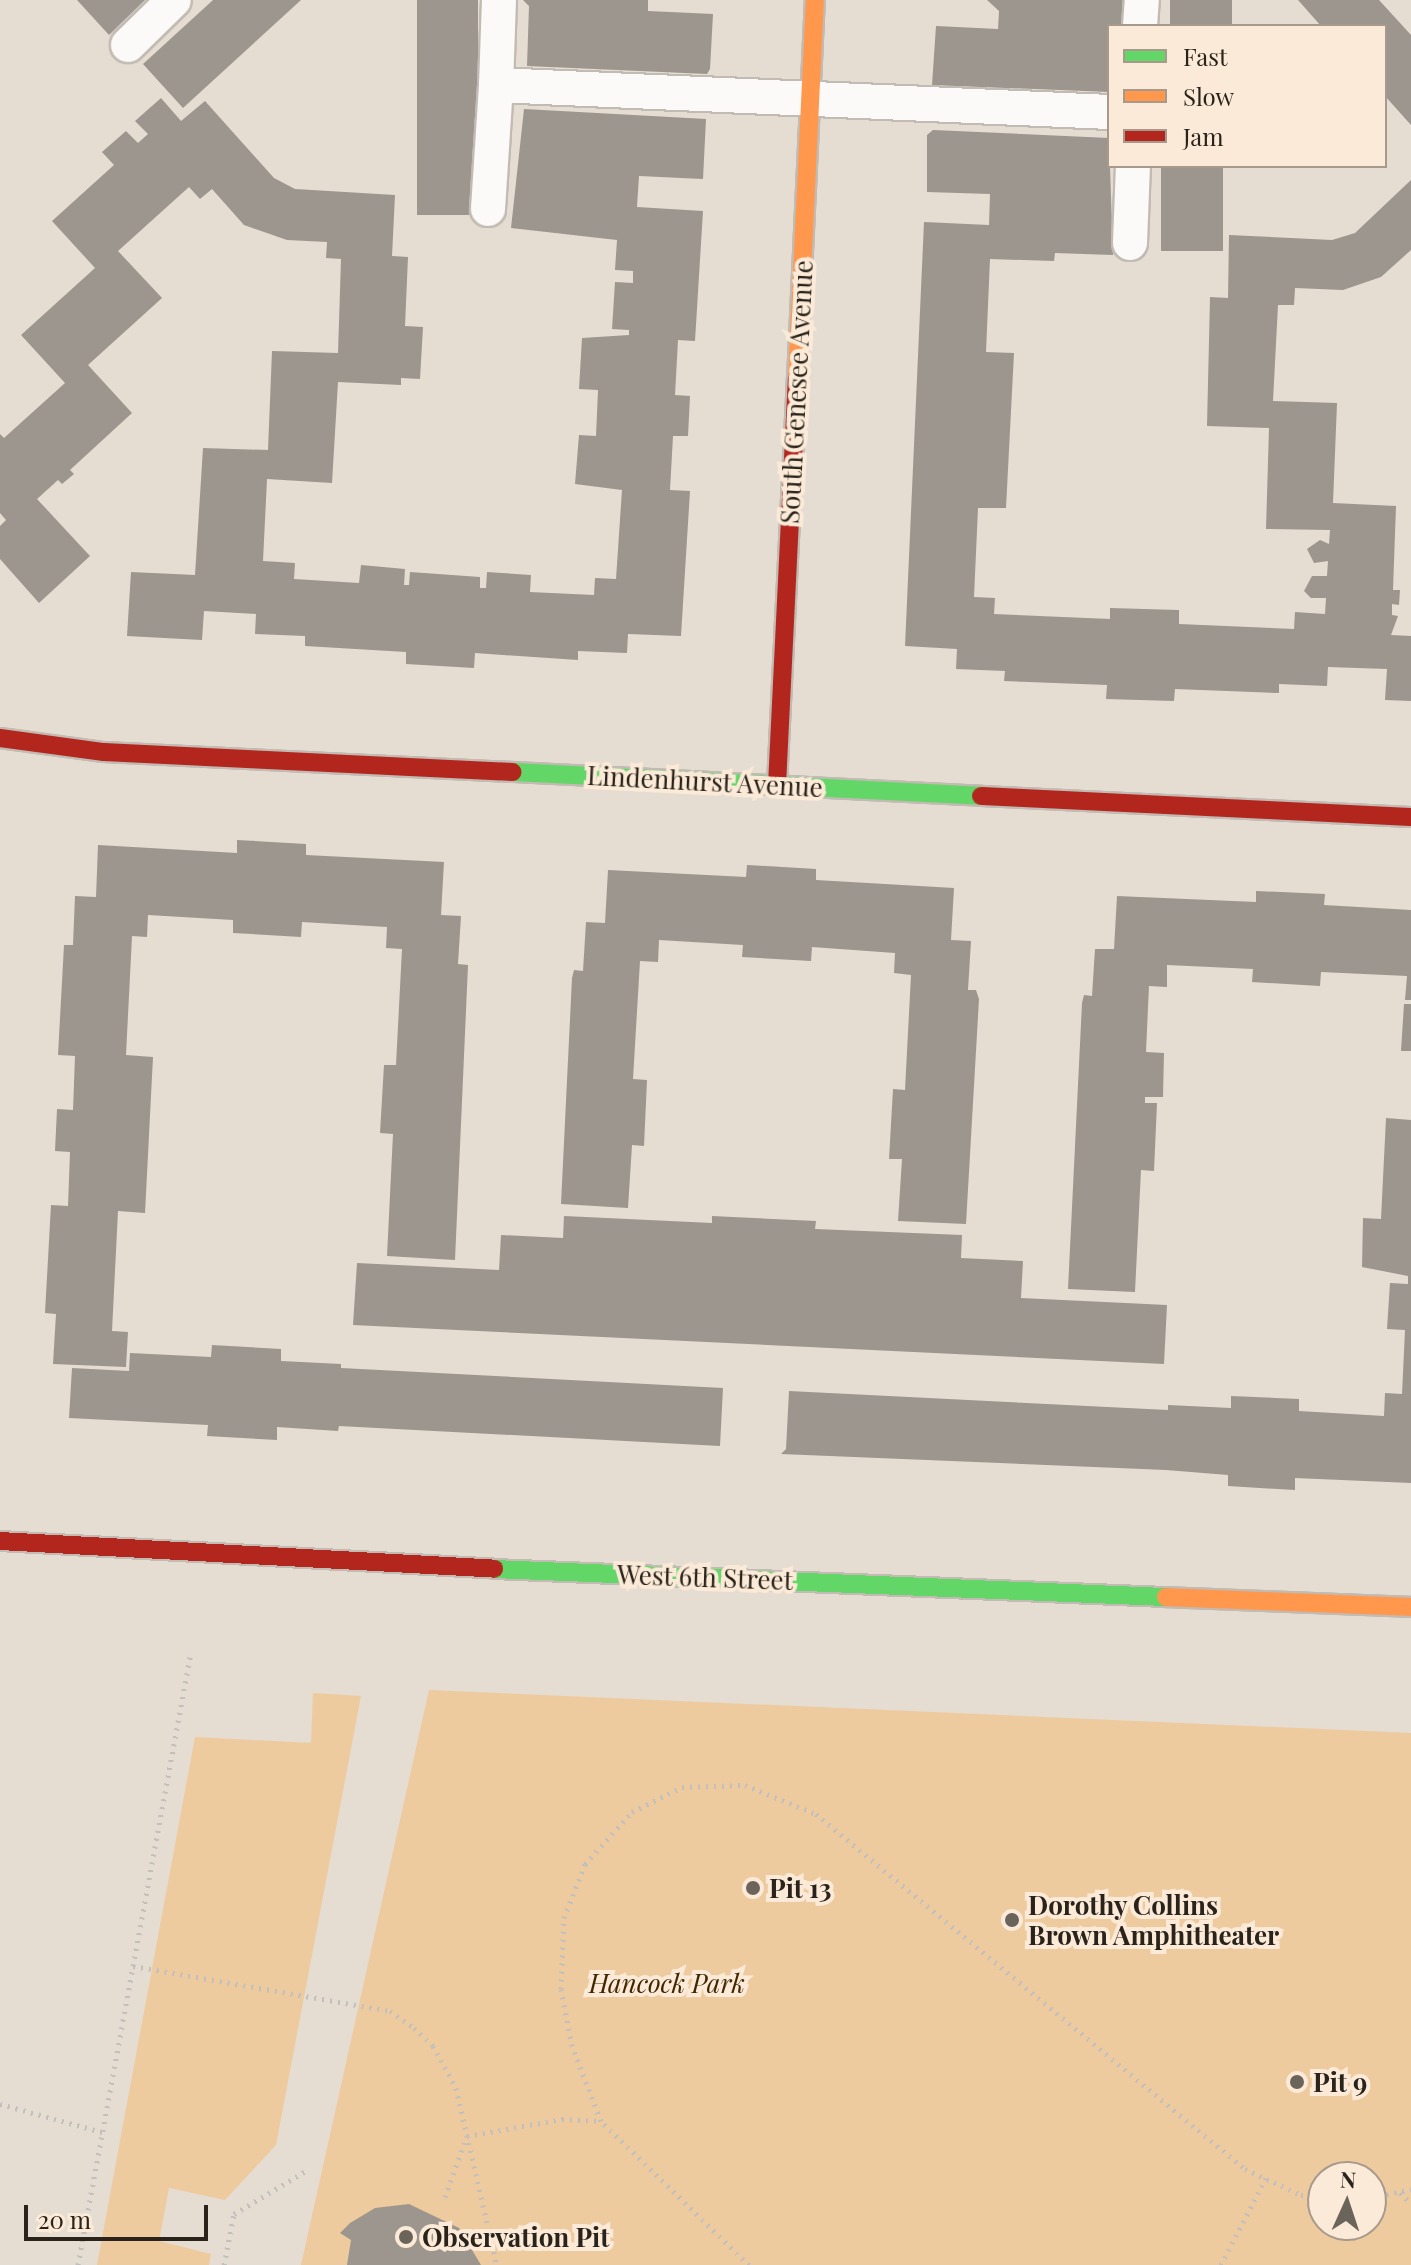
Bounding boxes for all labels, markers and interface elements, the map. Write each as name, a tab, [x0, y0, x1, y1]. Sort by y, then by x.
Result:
legend	[1107, 24, 1387, 168]
text: Fast	[1183, 40, 1228, 72]
text: Slow	[1183, 80, 1234, 112]
text: Jam	[1183, 120, 1224, 152]
street label: South Genesee Avenue	[773, 259, 819, 525]
street label: Lindenhurst Avenue	[586, 759, 824, 803]
street label: West 6th Street	[616, 1558, 794, 1596]
place label: Pit 13	[769, 1872, 832, 1904]
marker: Pit 13	[744, 1879, 762, 1897]
place label: Dorothy Collins Brown Amphitheater	[1028, 1889, 1280, 1950]
marker: Dorothy Collins Brown Amphitheater	[1003, 1911, 1021, 1929]
park label: Hancock Park	[589, 1967, 745, 1999]
place label: Pit 9	[1313, 2066, 1367, 2098]
marker: Pit 9	[1288, 2073, 1306, 2091]
north arrow	[1307, 2161, 1387, 2241]
text: N	[1339, 2164, 1357, 2194]
scale bar	[28, 2189, 212, 2239]
text: 20 m	[38, 2203, 91, 2235]
place label: Observation Pit	[422, 2221, 609, 2253]
marker: Observation Pit	[397, 2228, 415, 2246]

